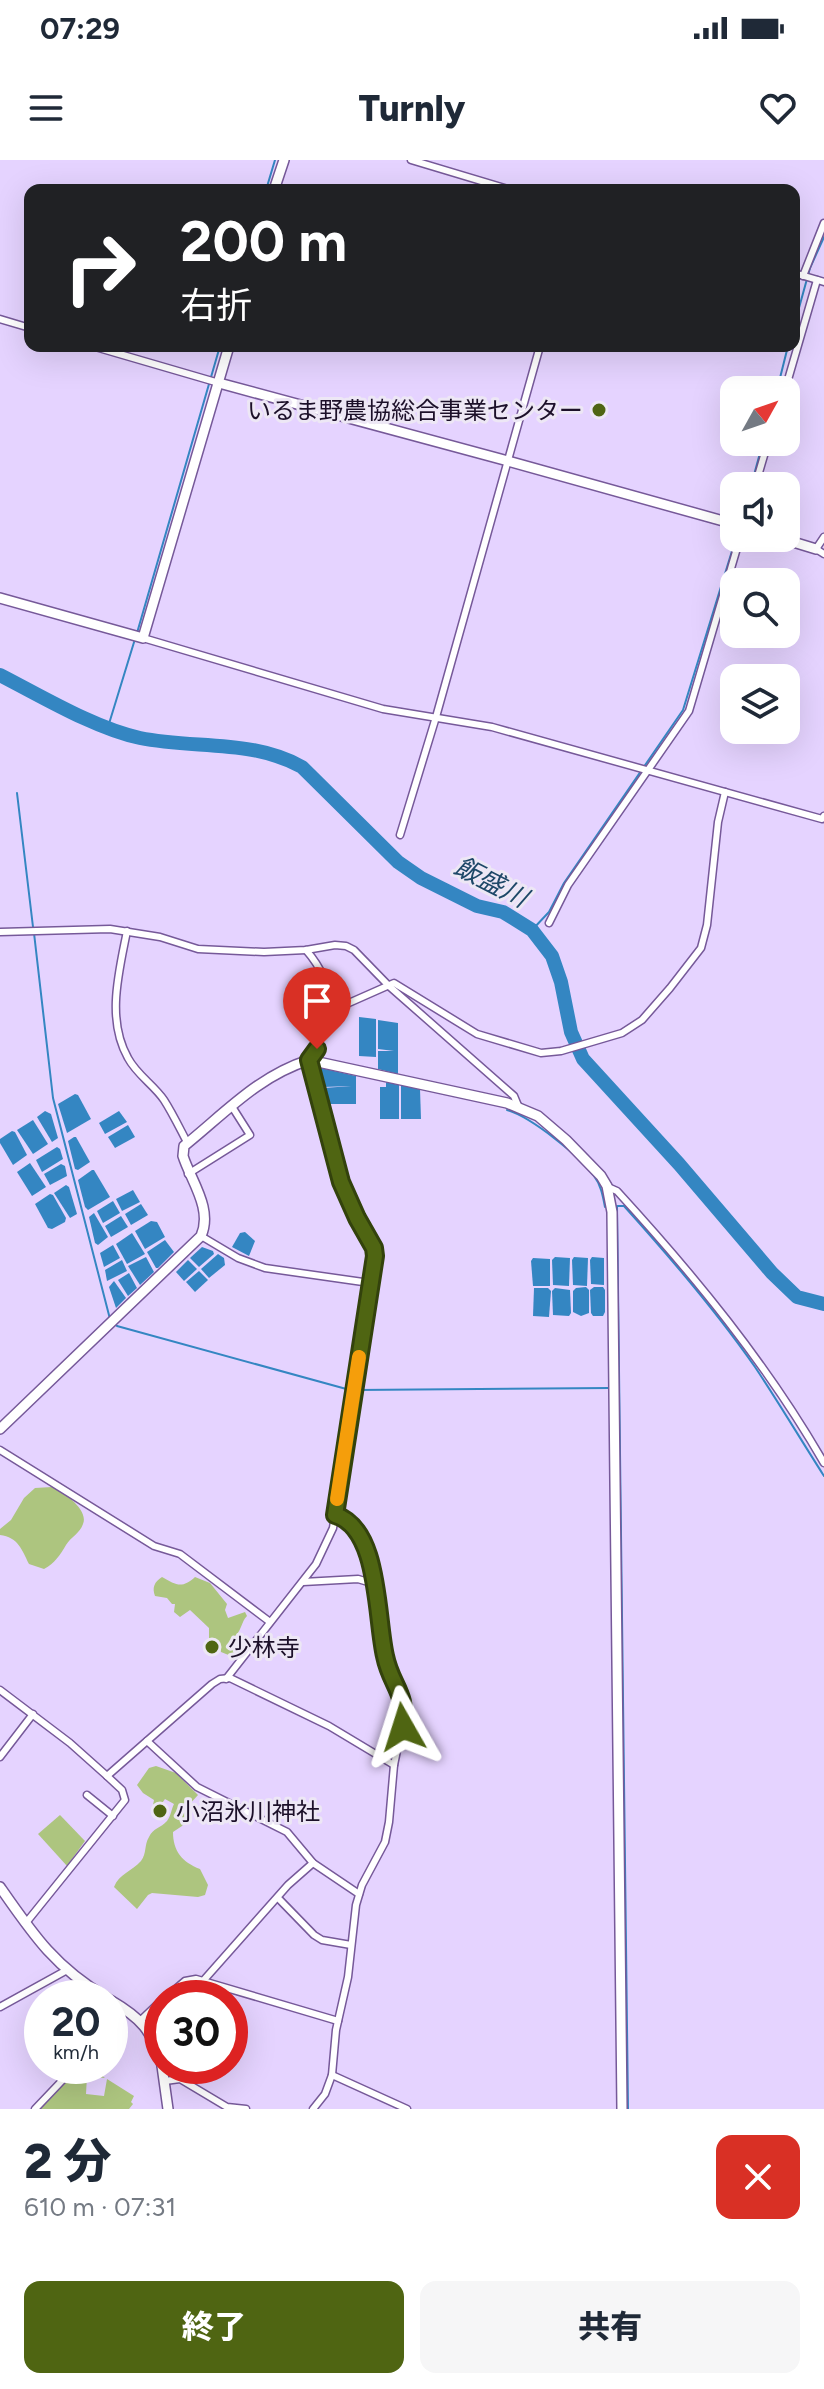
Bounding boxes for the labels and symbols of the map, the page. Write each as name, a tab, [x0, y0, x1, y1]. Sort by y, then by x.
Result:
north arrow	[720, 376, 800, 456]
place label: いるま野農協総合事業センター	[247, 396, 583, 425]
marker: いるま野農協総合事業センター	[590, 401, 608, 419]
water label: 飯盛川	[449, 850, 536, 915]
pin	[283, 967, 351, 1049]
place label: 少林寺	[228, 1633, 300, 1662]
marker: 少林寺	[203, 1638, 221, 1656]
position arrow	[361, 1685, 445, 1769]
place label: 小沼氷川神社	[176, 1797, 320, 1826]
marker: 小沼氷川神社	[151, 1802, 169, 1820]
speed limit sign: 30	[144, 1980, 248, 2084]

